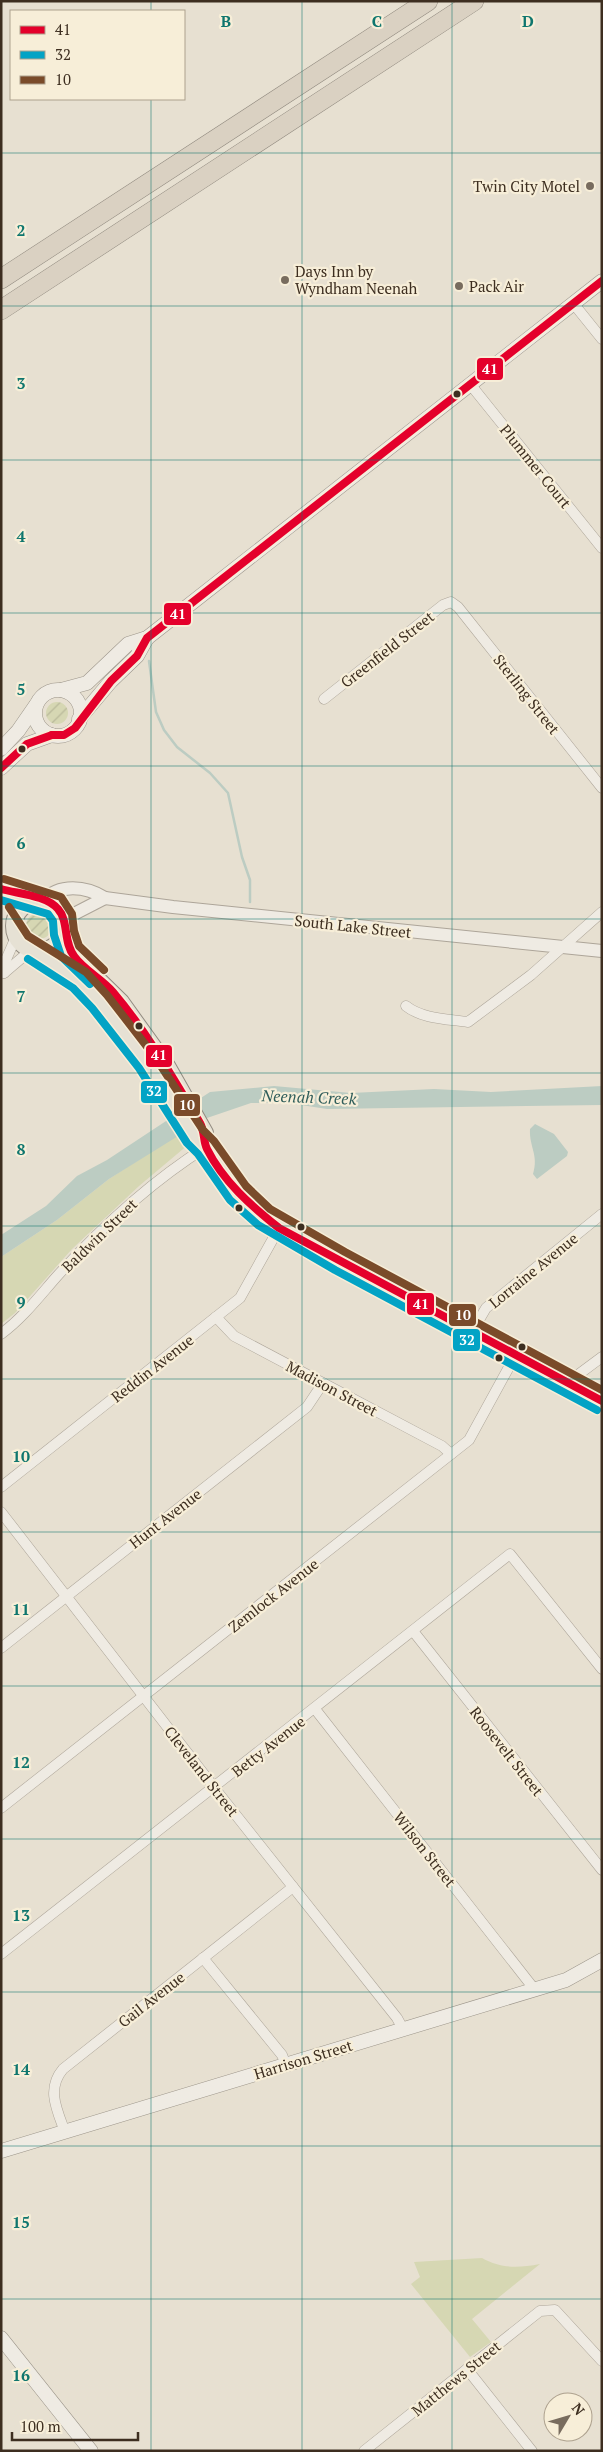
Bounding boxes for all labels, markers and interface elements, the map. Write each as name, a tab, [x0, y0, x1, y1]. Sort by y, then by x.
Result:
legend	[10, 10, 185, 100]
text: B	[221, 10, 231, 32]
text: C	[372, 10, 382, 32]
text: D	[522, 10, 534, 32]
text: 41	[55, 19, 71, 39]
text: 32	[55, 44, 71, 64]
text: 10	[55, 69, 71, 89]
place label: Twin City Motel	[473, 176, 580, 196]
marker: Twin City Motel	[584, 180, 596, 192]
text: 2	[16, 219, 26, 241]
place label: Days Inn by Wyndham Neenah	[295, 261, 418, 298]
marker: Days Inn by Wyndham Neenah	[279, 274, 291, 286]
place label: Pack Air	[469, 276, 524, 296]
marker: Pack Air	[453, 280, 465, 292]
line badge: 41	[476, 357, 504, 381]
text: 41	[482, 359, 498, 378]
text: 3	[16, 372, 26, 394]
unlabelled marker	[452, 389, 462, 399]
street label: Plummer Court	[496, 420, 576, 512]
text: 4	[16, 525, 26, 547]
line badge: 41	[163, 602, 192, 626]
text: 41	[170, 604, 186, 623]
street label: Greenfield Street	[336, 606, 438, 692]
street label: Sterling Street	[489, 650, 565, 738]
text: 5	[16, 678, 26, 700]
unlabelled marker	[17, 744, 27, 754]
text: 6	[16, 832, 26, 854]
street label: South Lake Street	[294, 910, 413, 942]
text: 7	[16, 985, 26, 1007]
unlabelled marker	[134, 1021, 144, 1031]
line badge: 41	[145, 1044, 173, 1068]
text: 41	[151, 1045, 167, 1064]
line badge: 32	[140, 1080, 168, 1104]
text: 32	[146, 1081, 162, 1100]
water label: Neenah Creek	[260, 1084, 357, 1110]
line badge: 10	[173, 1093, 201, 1117]
text: 10	[179, 1095, 195, 1114]
text: 8	[16, 1138, 26, 1160]
street label: Baldwin Street	[57, 1194, 141, 1276]
unlabelled marker	[234, 1203, 244, 1213]
unlabelled marker	[296, 1222, 306, 1232]
street label: Lorraine Avenue	[484, 1228, 582, 1312]
text: 9	[16, 1291, 26, 1313]
line badge: 41	[406, 1292, 435, 1316]
text: 41	[413, 1294, 429, 1313]
line badge: 10	[448, 1303, 477, 1327]
text: 10	[455, 1305, 471, 1324]
line badge: 32	[452, 1328, 481, 1352]
street label: Reddin Avenue	[107, 1330, 197, 1406]
text: 32	[459, 1330, 475, 1349]
unlabelled marker	[517, 1342, 527, 1352]
unlabelled marker	[494, 1353, 504, 1363]
street label: Madison Street	[283, 1356, 382, 1421]
text: 10	[12, 1445, 30, 1467]
street label: Hunt Avenue	[125, 1483, 205, 1553]
street label: Zemlock Avenue	[224, 1553, 322, 1637]
text: 11	[12, 1598, 30, 1620]
street label: Roosevelt Street	[466, 1702, 548, 1800]
street label: Betty Avenue	[227, 1711, 309, 1781]
street label: Cleveland Street	[160, 1722, 244, 1821]
text: 12	[12, 1751, 30, 1773]
street label: Wilson Street	[389, 1807, 461, 1891]
text: 13	[12, 1904, 30, 1926]
street label: Gail Avenue	[114, 1967, 188, 2031]
street label: Harrison Street	[251, 2034, 355, 2083]
text: 14	[12, 2058, 30, 2080]
text: 15	[12, 2211, 30, 2233]
street label: Matthews Street	[407, 2336, 505, 2420]
text: 16	[12, 2364, 30, 2386]
north arrow	[543, 2392, 593, 2442]
text: N	[568, 2399, 590, 2419]
scale bar	[12, 2410, 139, 2442]
text: 100 m	[20, 2416, 61, 2436]

